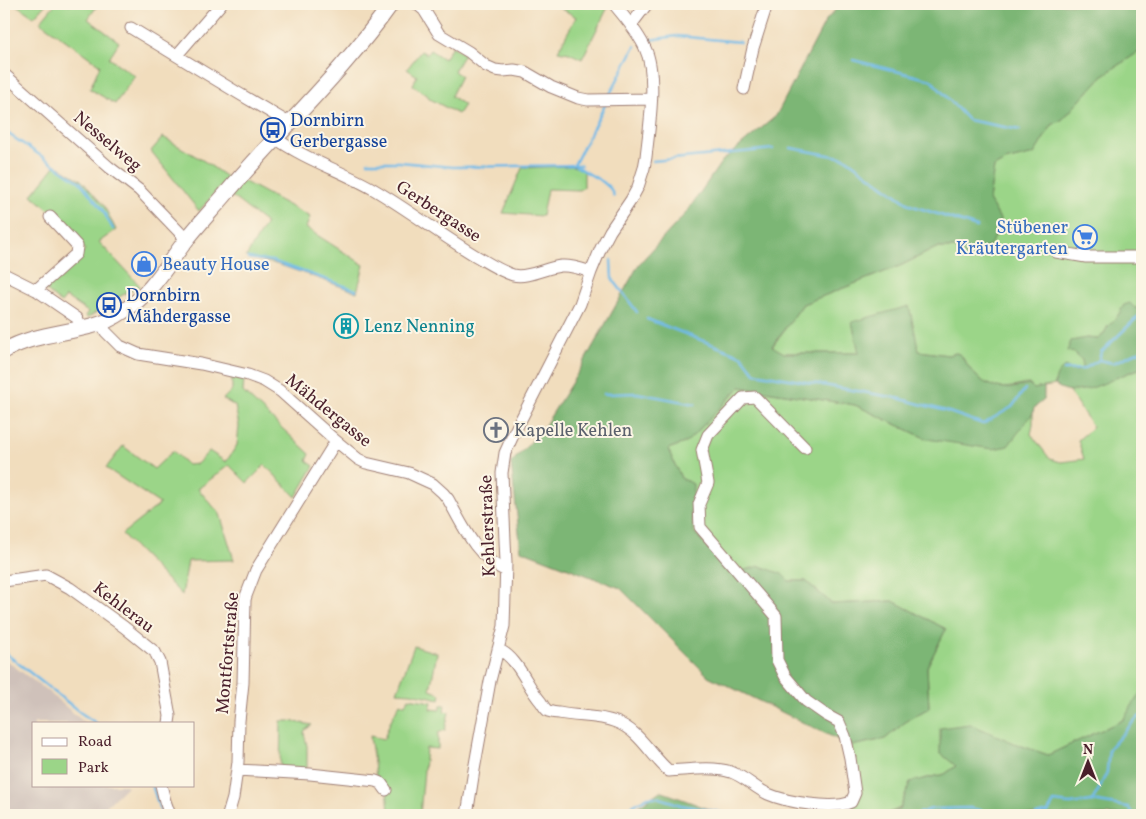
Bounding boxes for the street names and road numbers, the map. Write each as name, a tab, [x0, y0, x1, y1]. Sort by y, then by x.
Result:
street label: Nesselweg	[67, 106, 147, 178]
street label: Gerbergasse	[391, 175, 486, 249]
street label: Mähdergasse	[279, 368, 377, 454]
street label: Kehlerstraße	[474, 475, 503, 577]
street label: Kehlerau	[87, 577, 159, 640]
street label: Montfortstraße	[211, 591, 246, 715]

